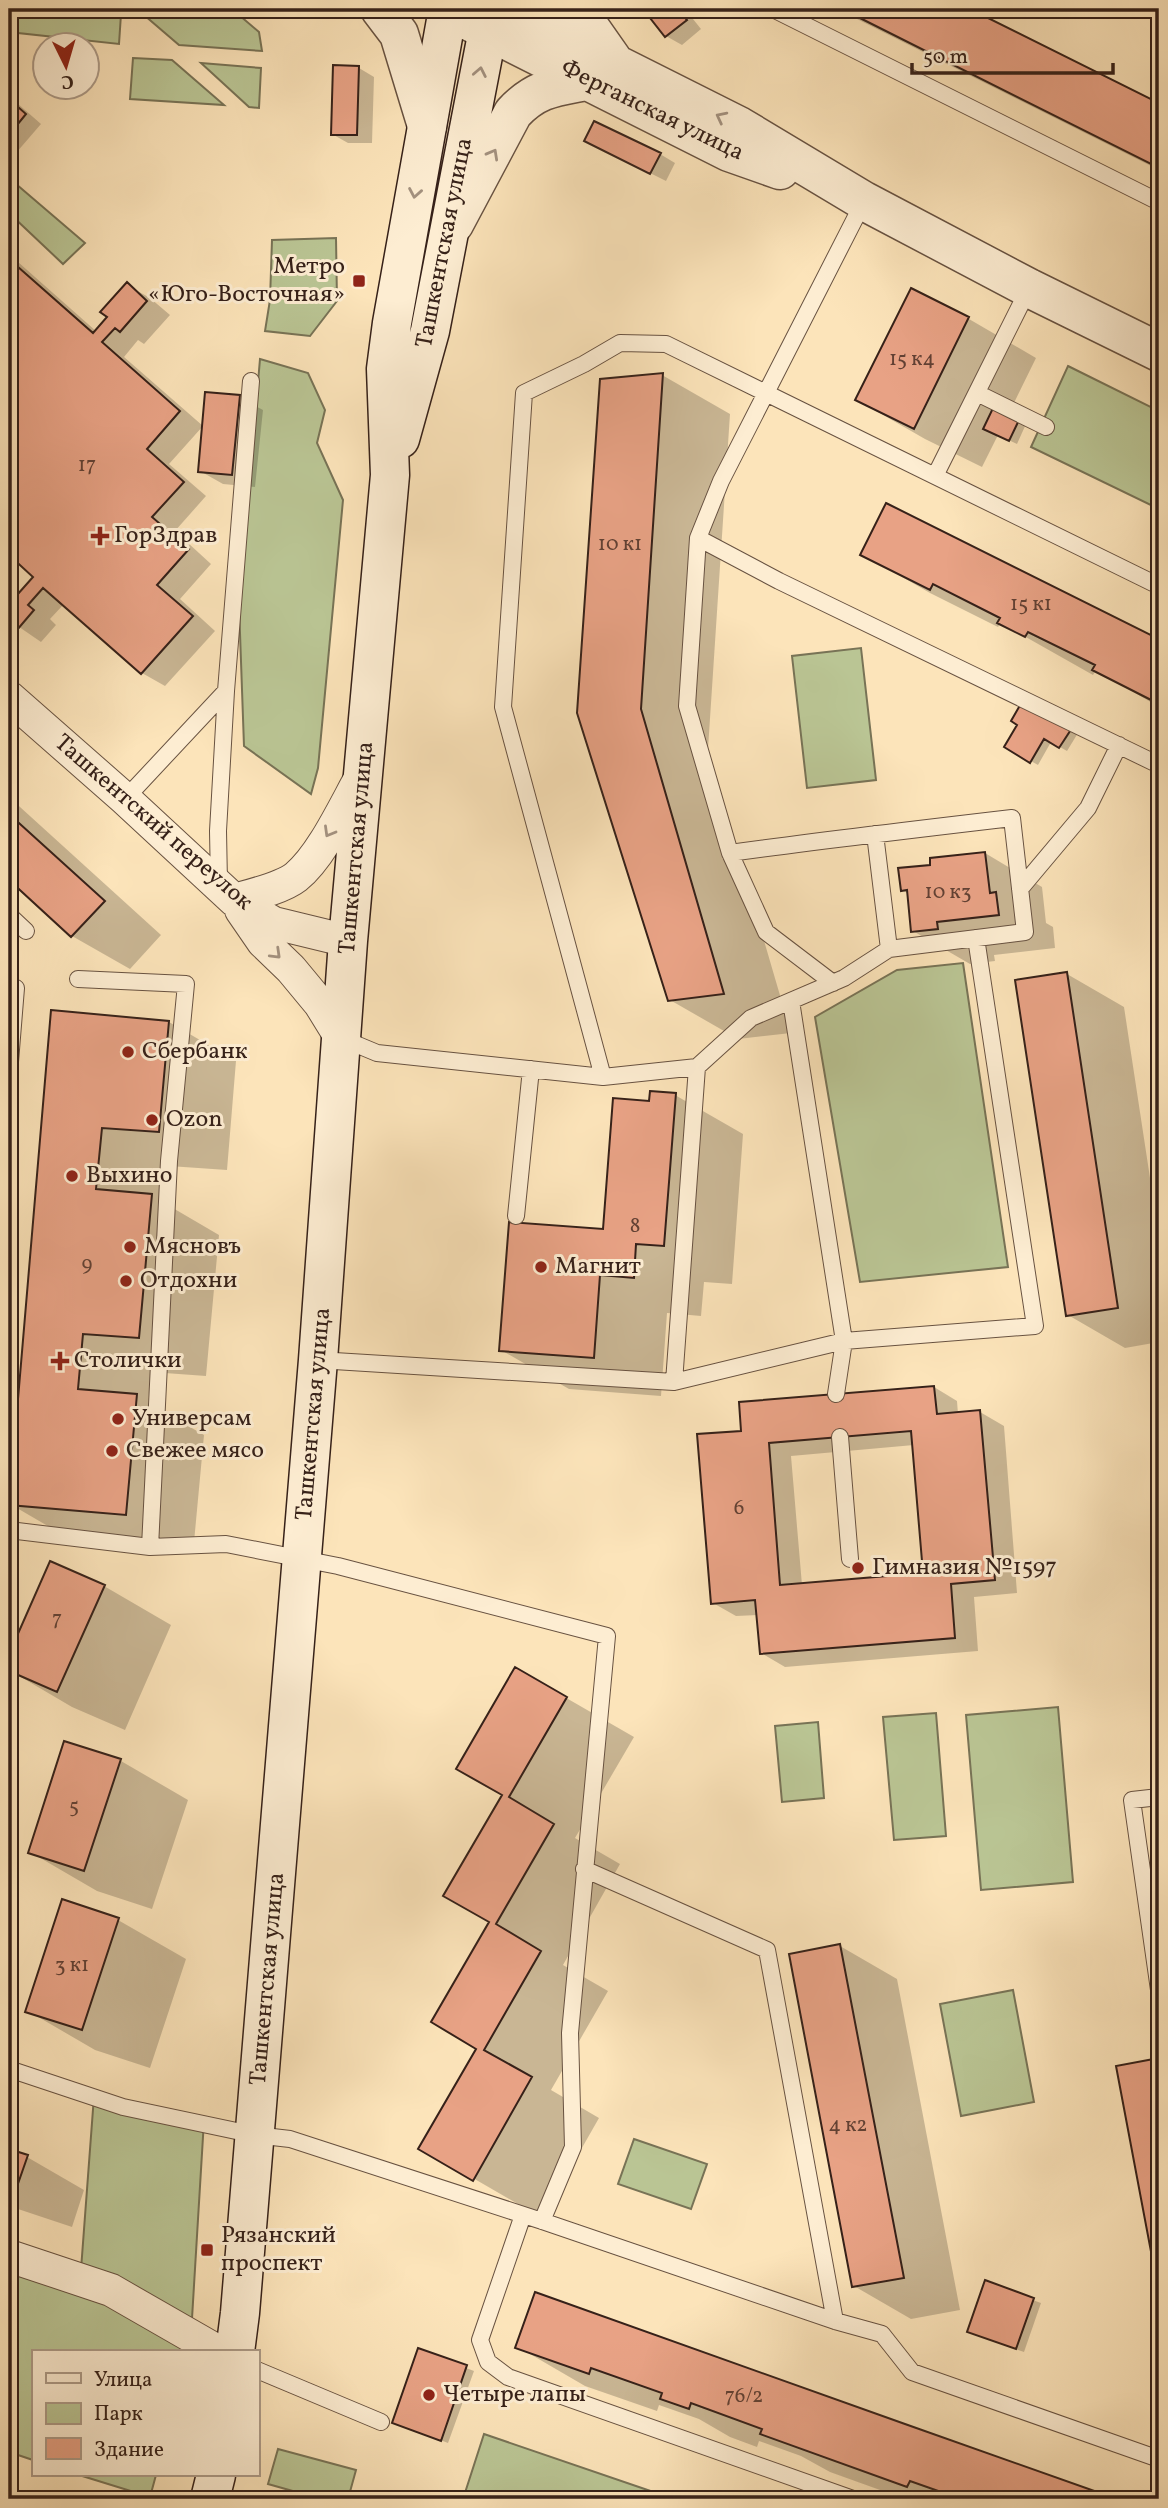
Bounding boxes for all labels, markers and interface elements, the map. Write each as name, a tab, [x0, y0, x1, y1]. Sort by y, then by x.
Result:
north arrow	[32, 32, 102, 102]
scale bar	[912, 32, 1114, 76]
text: 50 m	[923, 43, 968, 72]
street label: Ферганская улица	[554, 52, 750, 170]
one-way arrow	[471, 66, 486, 78]
text: С	[60, 67, 75, 94]
one-way arrow	[716, 112, 728, 125]
street label: Ташкентская улица	[408, 135, 482, 351]
one-way arrow	[484, 148, 498, 161]
one-way arrow	[408, 187, 423, 199]
place label: Метро «Юго-Восточная»	[148, 250, 345, 312]
marker: Метро «Юго-Восточная»	[351, 273, 367, 289]
house number: 15 к4	[889, 345, 935, 374]
house number: 17	[78, 451, 96, 480]
place label: ГорЗдрав	[114, 519, 217, 553]
marker: ГорЗдрав	[92, 528, 108, 544]
house number: 10 к1	[598, 530, 642, 559]
house number: 15 к1	[1010, 590, 1052, 619]
street label: Ташкентский переулок	[46, 727, 260, 919]
street label: Ташкентская улица	[331, 740, 383, 956]
one-way arrow	[324, 824, 337, 837]
house number: 10 к3	[925, 878, 971, 907]
one-way arrow	[267, 945, 280, 958]
place label: Сбербанк	[142, 1035, 248, 1069]
marker: Сбербанк	[120, 1044, 136, 1060]
place label: Ozon	[166, 1103, 223, 1137]
marker: Ozon	[144, 1112, 160, 1128]
place label: Выхино	[86, 1159, 172, 1193]
marker: Выхино	[64, 1168, 80, 1184]
house number: 8	[630, 1212, 640, 1241]
place label: Мясновъ	[144, 1230, 241, 1264]
marker: Мясновъ	[122, 1239, 138, 1255]
house number: 9	[82, 1250, 93, 1279]
place label: Магнит	[555, 1250, 641, 1284]
marker: Магнит	[533, 1259, 549, 1275]
place label: Отдохни	[140, 1264, 237, 1298]
marker: Отдохни	[118, 1273, 134, 1289]
street label: Ташкентская улица	[288, 1306, 340, 1522]
place label: Столички	[74, 1344, 182, 1378]
marker: Столички	[52, 1353, 68, 1369]
place label: Универсам	[132, 1402, 252, 1436]
marker: Универсам	[110, 1411, 126, 1427]
place label: Свежее мясо	[126, 1434, 264, 1468]
marker: Свежее мясо	[104, 1443, 120, 1459]
house number: 6	[734, 1494, 744, 1523]
place label: Гимназия №1597	[872, 1551, 1057, 1585]
marker: Гимназия №1597	[850, 1560, 866, 1576]
house number: 7	[52, 1605, 62, 1634]
house number: 5	[69, 1792, 79, 1821]
street label: Ташкентская улица	[242, 1871, 294, 2087]
house number: 3 к1	[55, 1951, 89, 1980]
house number: 4 к2	[828, 2111, 868, 2140]
place label: Рязанский проспект	[221, 2219, 336, 2281]
marker: Рязанский проспект	[199, 2242, 215, 2258]
legend	[32, 2350, 259, 2476]
text: Улица	[94, 2366, 152, 2395]
place label: Четыре лапы	[443, 2378, 586, 2412]
house number: 76/2	[725, 2382, 763, 2411]
marker: Четыре лапы	[421, 2387, 437, 2403]
text: Парк	[94, 2400, 143, 2429]
text: Здание	[94, 2436, 164, 2465]

